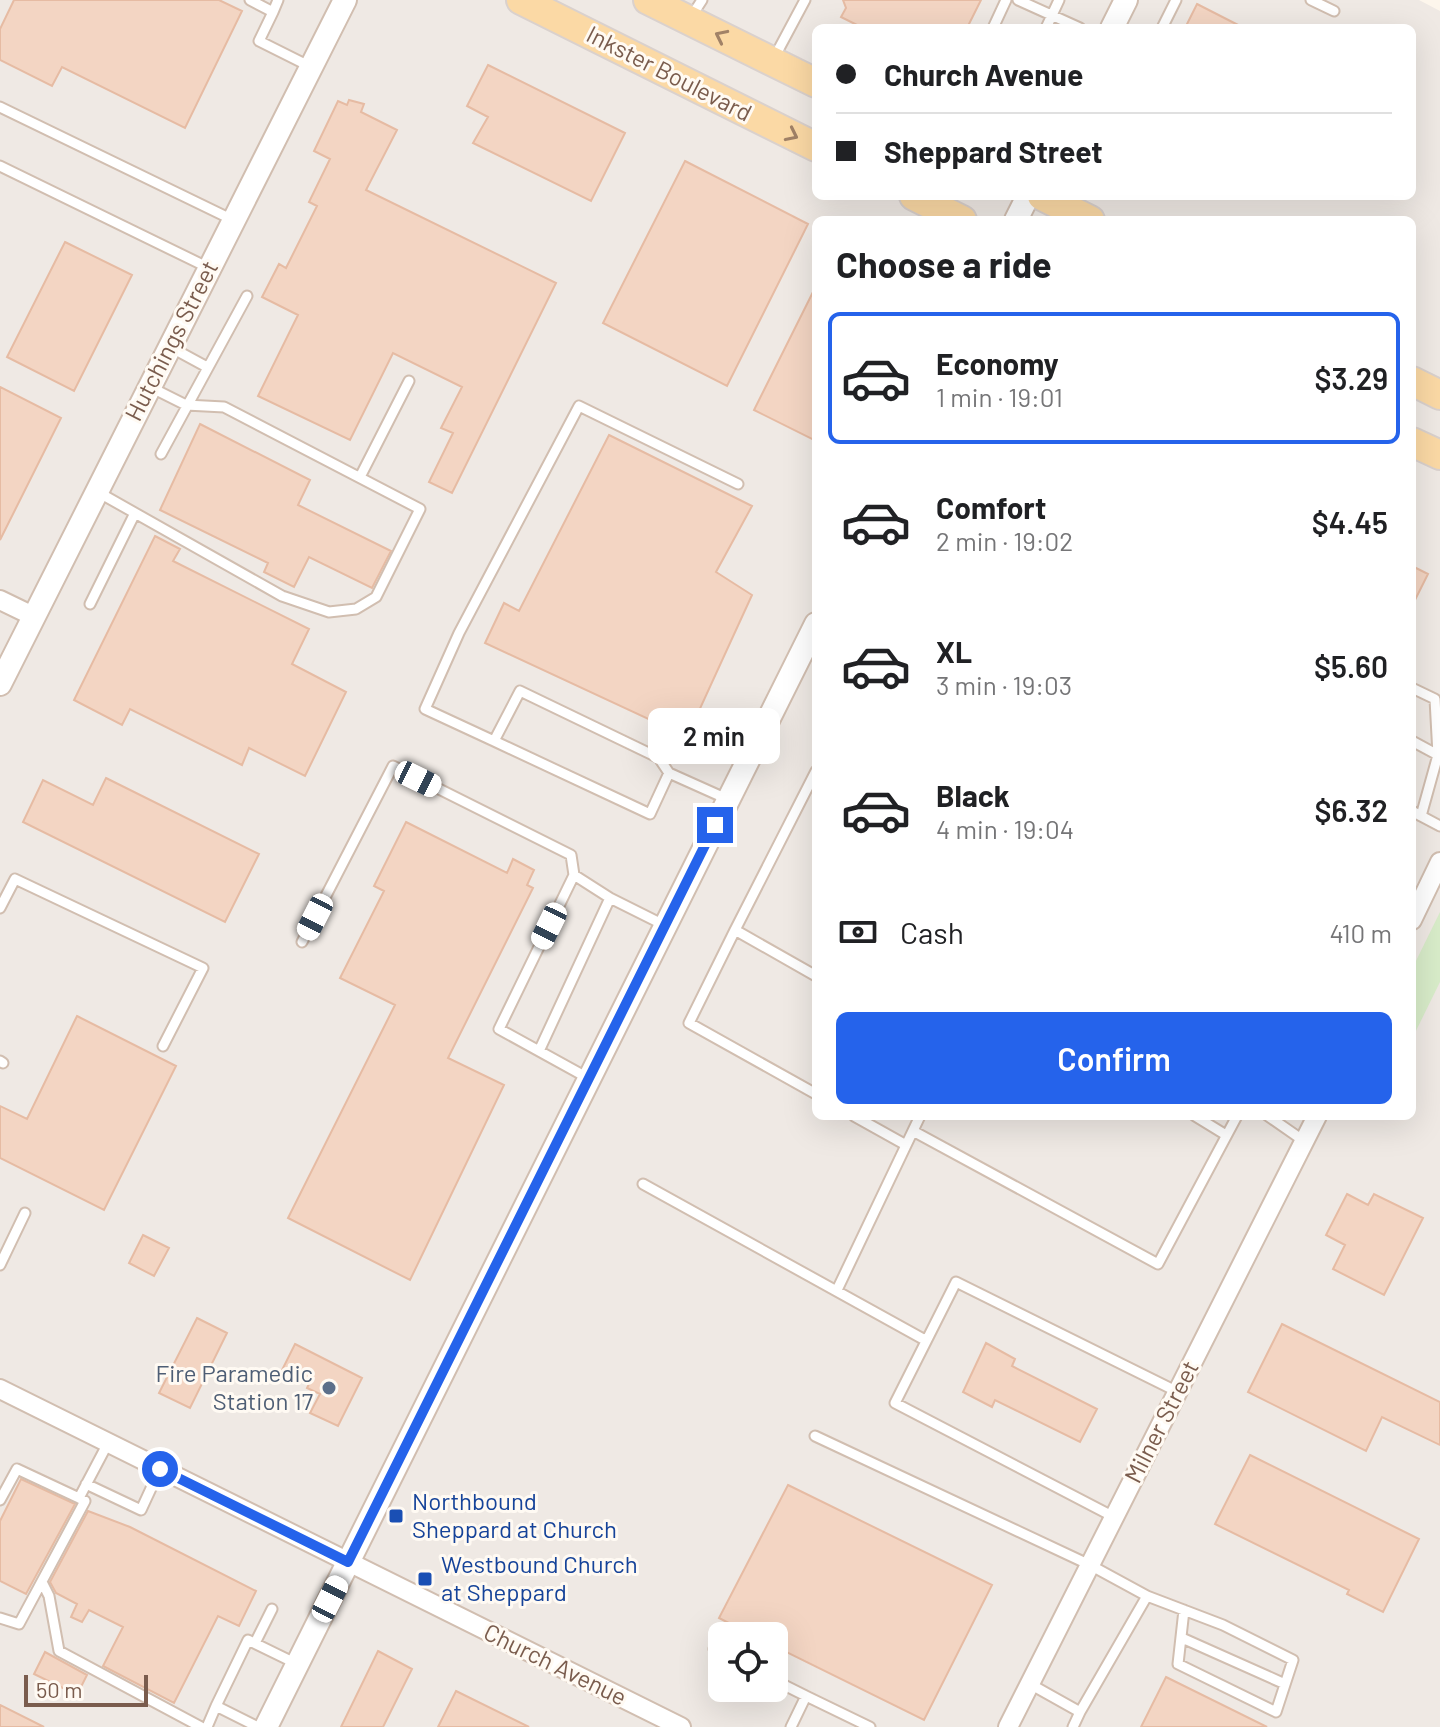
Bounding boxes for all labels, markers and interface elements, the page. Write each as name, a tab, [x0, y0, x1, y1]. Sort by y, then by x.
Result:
street label: Inkster Boulevard	[582, 19, 757, 127]
one-way arrow	[715, 30, 730, 45]
text: Church Avenue	[884, 56, 1083, 92]
one-way arrow	[783, 125, 798, 141]
text: Sheppard Street	[884, 133, 1103, 169]
text: Choose a ride	[836, 242, 1052, 285]
street label: Hutchings Street	[118, 255, 224, 425]
icon: car	[840, 342, 912, 414]
text: Economy	[936, 345, 1059, 381]
text: $3.29	[1315, 360, 1388, 396]
text: 1 min · 19:01	[936, 381, 1063, 412]
icon: car	[840, 486, 912, 558]
text: Comfort	[936, 489, 1046, 525]
text: $4.45	[1312, 504, 1388, 540]
text: 2 min · 19:02	[936, 525, 1073, 556]
icon: car	[840, 630, 912, 702]
text: XL	[936, 633, 972, 669]
text: $5.60	[1314, 648, 1388, 684]
text: 3 min · 19:03	[936, 669, 1072, 700]
callout: 2 min	[649, 709, 781, 765]
text: 2 min	[683, 720, 745, 751]
car	[391, 758, 445, 800]
icon: car	[840, 774, 912, 846]
text: Black	[936, 777, 1010, 813]
text: $6.32	[1314, 792, 1388, 828]
route end	[697, 807, 733, 843]
text: 4 min · 19:04	[936, 813, 1074, 844]
car	[293, 890, 337, 944]
car	[528, 899, 570, 953]
icon: cash	[836, 910, 880, 954]
text: Cash	[900, 914, 964, 950]
text: 410 m	[1330, 917, 1392, 948]
button: Confirm	[836, 1012, 1392, 1104]
street label: Milner Street	[1117, 1355, 1204, 1487]
place label: Fire Paramedic Station 17	[156, 1358, 313, 1415]
marker: Fire Paramedic Station 17	[320, 1379, 338, 1397]
route start	[142, 1451, 178, 1487]
place label: Northbound Sheppard at Church	[412, 1486, 617, 1543]
marker: Northbound Sheppard at Church	[387, 1507, 405, 1525]
place label: Westbound Church at Sheppard	[441, 1549, 638, 1606]
marker: Westbound Church at Sheppard	[416, 1570, 434, 1588]
car	[308, 1572, 352, 1626]
street label: Church Avenue	[479, 1617, 632, 1711]
map controls	[708, 1622, 788, 1702]
button: locate	[708, 1622, 788, 1702]
scale bar	[24, 1671, 148, 1707]
text: 50 m	[36, 1676, 82, 1702]

